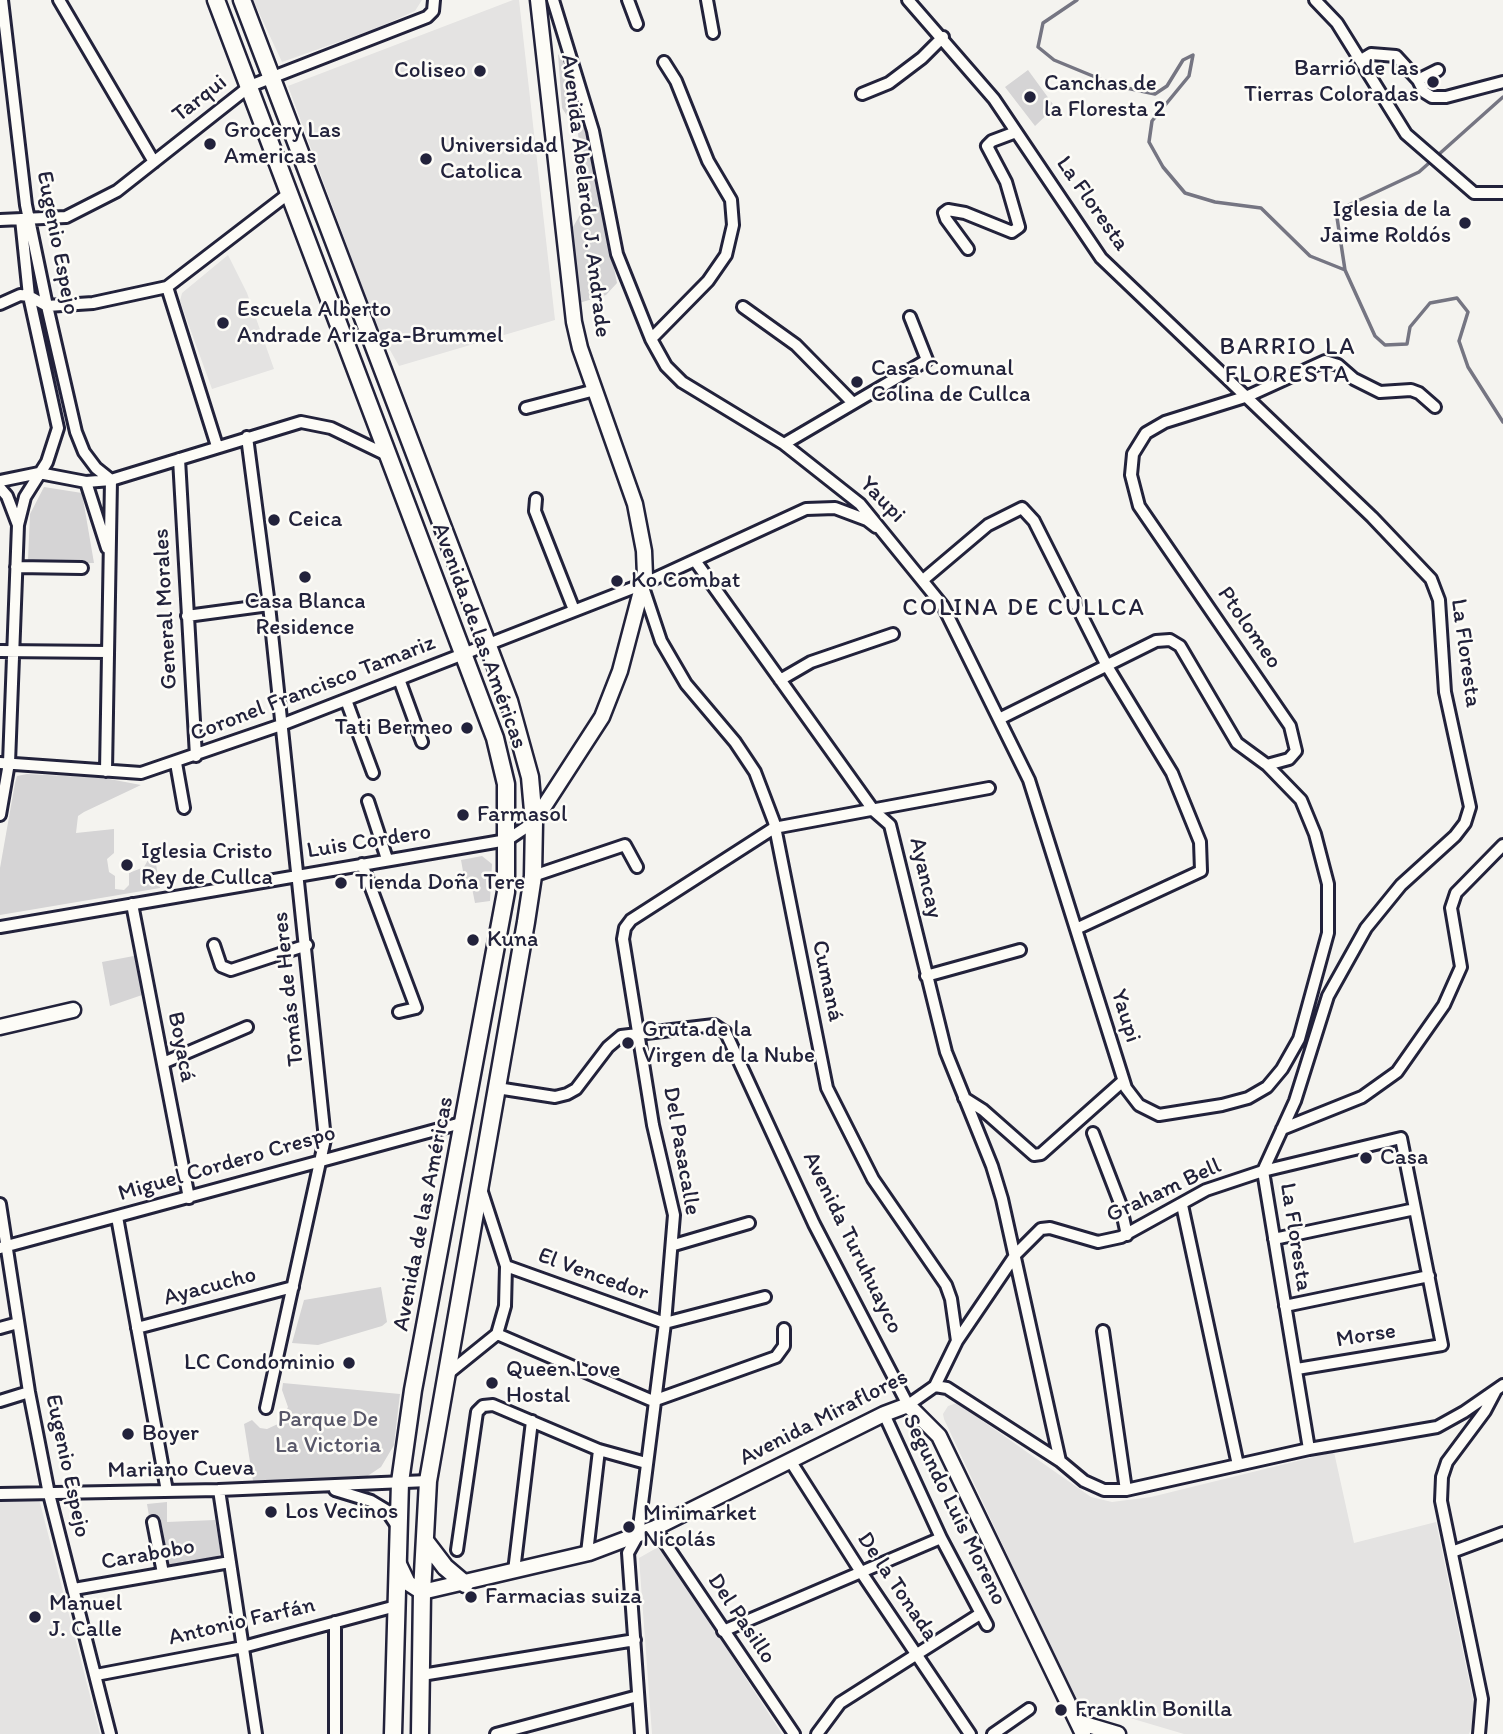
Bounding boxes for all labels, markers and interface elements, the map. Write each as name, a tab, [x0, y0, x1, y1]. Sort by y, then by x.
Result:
street label: Avenida Abelardo J. Andrade	[554, 53, 616, 339]
place label: Barrió de las Tierras Coloradas	[1244, 55, 1419, 109]
place label: Coliseo	[394, 57, 466, 85]
marker: Coliseo	[472, 63, 488, 79]
street label: Tarqui	[167, 69, 233, 129]
place label: Canchas de la Floresta 2	[1044, 70, 1166, 124]
marker: Barrió de las Tierras Coloradas	[1425, 74, 1441, 90]
marker: Canchas de la Floresta 2	[1022, 89, 1038, 105]
place label: Grocery Las Americas	[224, 117, 341, 171]
place label: Universidad Catolica	[440, 132, 558, 186]
marker: Grocery Las Americas	[202, 136, 218, 152]
marker: Universidad Catolica	[418, 151, 434, 167]
street label: La Floresta	[1049, 151, 1135, 257]
street label: Eugenio Espejo	[30, 169, 84, 317]
place label: Iglesia de la Jaime Roldós	[1320, 196, 1451, 250]
marker: Iglesia de la Jaime Roldós	[1457, 215, 1473, 231]
place label: Escuela Alberto Andrade Arizaga-Brummel	[237, 296, 503, 350]
marker: Escuela Alberto Andrade Arizaga-Brummel	[215, 315, 231, 331]
district label: BARRIO LA FLORESTA	[1222, 334, 1354, 390]
place label: Casa Comunal Colina de Cullca	[871, 355, 1030, 409]
marker: Casa Comunal Colina de Cullca	[849, 374, 865, 390]
street label: Yaupi	[853, 471, 911, 529]
place label: Ceica	[288, 506, 342, 534]
marker: Ceica	[266, 512, 282, 528]
street label: Avenida de las Américas	[425, 519, 533, 753]
street label: General Morales	[148, 528, 184, 690]
place label: Ko Combat	[631, 567, 740, 595]
marker: Casa Blanca Residence	[297, 569, 313, 585]
marker: Ko Combat	[609, 573, 625, 589]
street label: Ptolomeo	[1211, 582, 1287, 674]
place label: Casa Blanca Residence	[244, 588, 366, 642]
district label: COLINA DE CULLCA	[905, 595, 1143, 623]
street label: La Floresta	[1444, 597, 1486, 709]
street label: Coronel Francisco Tamariz	[187, 630, 439, 748]
place label: Tati Bermeo	[335, 714, 453, 742]
marker: Tati Bermeo	[459, 720, 475, 736]
place label: Farmasol	[477, 801, 568, 829]
marker: Farmasol	[455, 807, 471, 823]
street label: Luis Cordero	[305, 819, 433, 865]
street label: Ayancay	[902, 835, 948, 921]
place label: Iglesia Cristo Rey de Cullca	[141, 838, 273, 892]
marker: Iglesia Cristo Rey de Cullca	[119, 857, 135, 873]
place label: Tienda Doña Tere	[355, 869, 525, 897]
marker: Tienda Doña Tere	[333, 875, 349, 891]
street label: Tomás de Heres	[267, 910, 311, 1068]
place label: Kuna	[487, 926, 538, 954]
marker: Kuna	[465, 932, 481, 948]
street label: Cumaná	[805, 938, 849, 1024]
street label: Yaupi	[1104, 986, 1146, 1046]
street label: Boyacá	[161, 1009, 201, 1085]
place label: Gruta de la Virgen de la Nube	[642, 1016, 815, 1070]
marker: Gruta de la Virgen de la Nube	[620, 1035, 636, 1051]
street label: Del Pasacalle	[656, 1084, 706, 1218]
street label: Avenida de las Américas	[388, 1094, 460, 1334]
street label: Miguel Cordero Crespo	[115, 1120, 339, 1208]
place label: Casa	[1380, 1144, 1428, 1172]
street label: Avenida Turuhuayco	[796, 1147, 908, 1339]
marker: Casa	[1358, 1150, 1374, 1166]
street label: Graham Bell	[1102, 1152, 1226, 1230]
street label: La Floresta	[1273, 1181, 1317, 1293]
street label: El Vencedor	[534, 1242, 652, 1308]
street label: Ayacucho	[161, 1261, 259, 1313]
street label: Morse	[1334, 1318, 1398, 1354]
place label: LC Condominio	[184, 1349, 335, 1377]
marker: LC Condominio	[341, 1355, 357, 1371]
place label: Queen Love Hostal	[506, 1356, 621, 1410]
street label: Avenida Miraflores	[735, 1364, 913, 1472]
marker: Queen Love Hostal	[484, 1375, 500, 1391]
street label: Eugenio Espejo	[38, 1392, 96, 1540]
park label: Parque De La Victoria	[275, 1406, 381, 1460]
street label: Segundo Luis Moreno	[896, 1410, 1012, 1610]
place label: Boyer	[142, 1420, 199, 1448]
marker: Boyer	[120, 1426, 136, 1442]
street label: Mariano Cueva	[107, 1455, 255, 1485]
place label: Los Vecinos	[285, 1498, 398, 1526]
place label: Minimarket Nicolás	[643, 1500, 757, 1554]
marker: Los Vecinos	[263, 1504, 279, 1520]
marker: Minimarket Nicolás	[621, 1519, 637, 1535]
street label: De la Tonada	[850, 1527, 944, 1647]
street label: Carabobo	[99, 1533, 197, 1577]
street label: Del Pasillo	[701, 1569, 781, 1669]
place label: Farmacias suiza	[485, 1583, 642, 1611]
marker: Farmacias suiza	[463, 1589, 479, 1605]
place label: Manuel J. Calle	[49, 1590, 122, 1644]
street label: Antonio Farfán	[166, 1592, 318, 1652]
marker: Manuel J. Calle	[27, 1609, 43, 1625]
place label: Franklin Bonilla	[1075, 1696, 1232, 1724]
marker: Franklin Bonilla	[1053, 1702, 1069, 1718]

